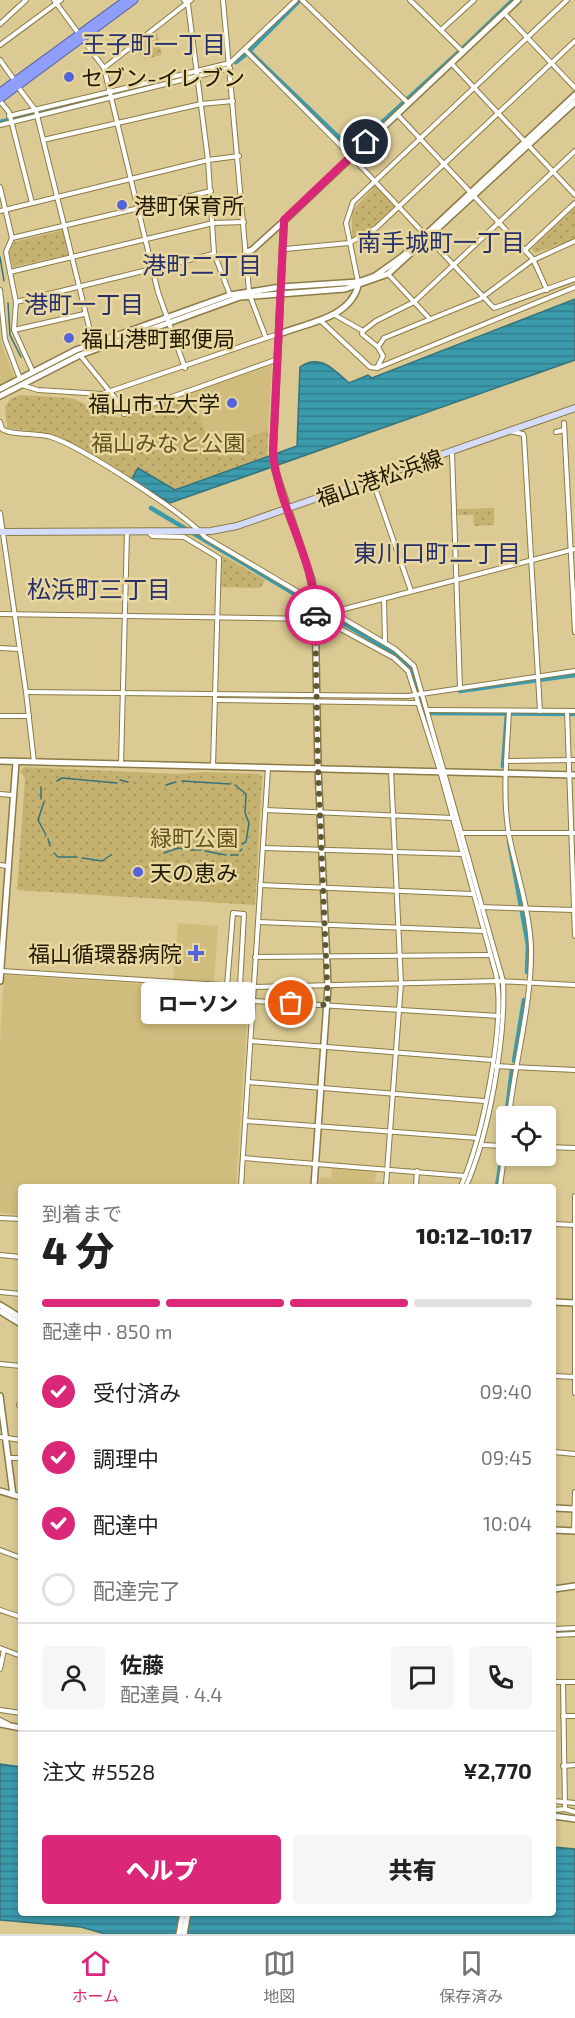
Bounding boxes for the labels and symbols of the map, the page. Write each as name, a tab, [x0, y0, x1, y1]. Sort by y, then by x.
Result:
district label: 王子町一丁目	[82, 29, 226, 58]
place label: セブン-イレブン	[81, 64, 245, 90]
marker: セブン-イレブン	[62, 70, 76, 84]
pin	[340, 116, 391, 167]
place label: 港町保育所	[134, 192, 244, 218]
marker: 港町保育所	[115, 198, 129, 212]
district label: 南手城町一丁目	[357, 227, 525, 256]
district label: 港町二丁目	[142, 250, 262, 279]
district label: 港町一丁目	[24, 289, 144, 318]
place label: 福山港町郵便局	[81, 325, 235, 351]
marker: 福山港町郵便局	[62, 331, 76, 345]
place label: 福山市立大学	[88, 390, 220, 416]
marker: 福山市立大学	[225, 396, 239, 410]
park label: 福山みなと公園	[91, 429, 245, 455]
street label: 福山港松浜線	[312, 443, 446, 511]
district label: 東川口町二丁目	[353, 538, 521, 567]
district label: 松浜町三丁目	[27, 574, 171, 603]
courier	[285, 585, 345, 645]
park label: 緑町公園	[150, 824, 238, 850]
place label: 天の恵み	[150, 859, 238, 885]
marker: 天の恵み	[131, 865, 145, 879]
place label: 福山循環器病院	[28, 940, 182, 966]
marker: 福山循環器病院	[187, 944, 205, 962]
pin	[265, 977, 316, 1028]
callout: ローソン	[141, 982, 255, 1024]

